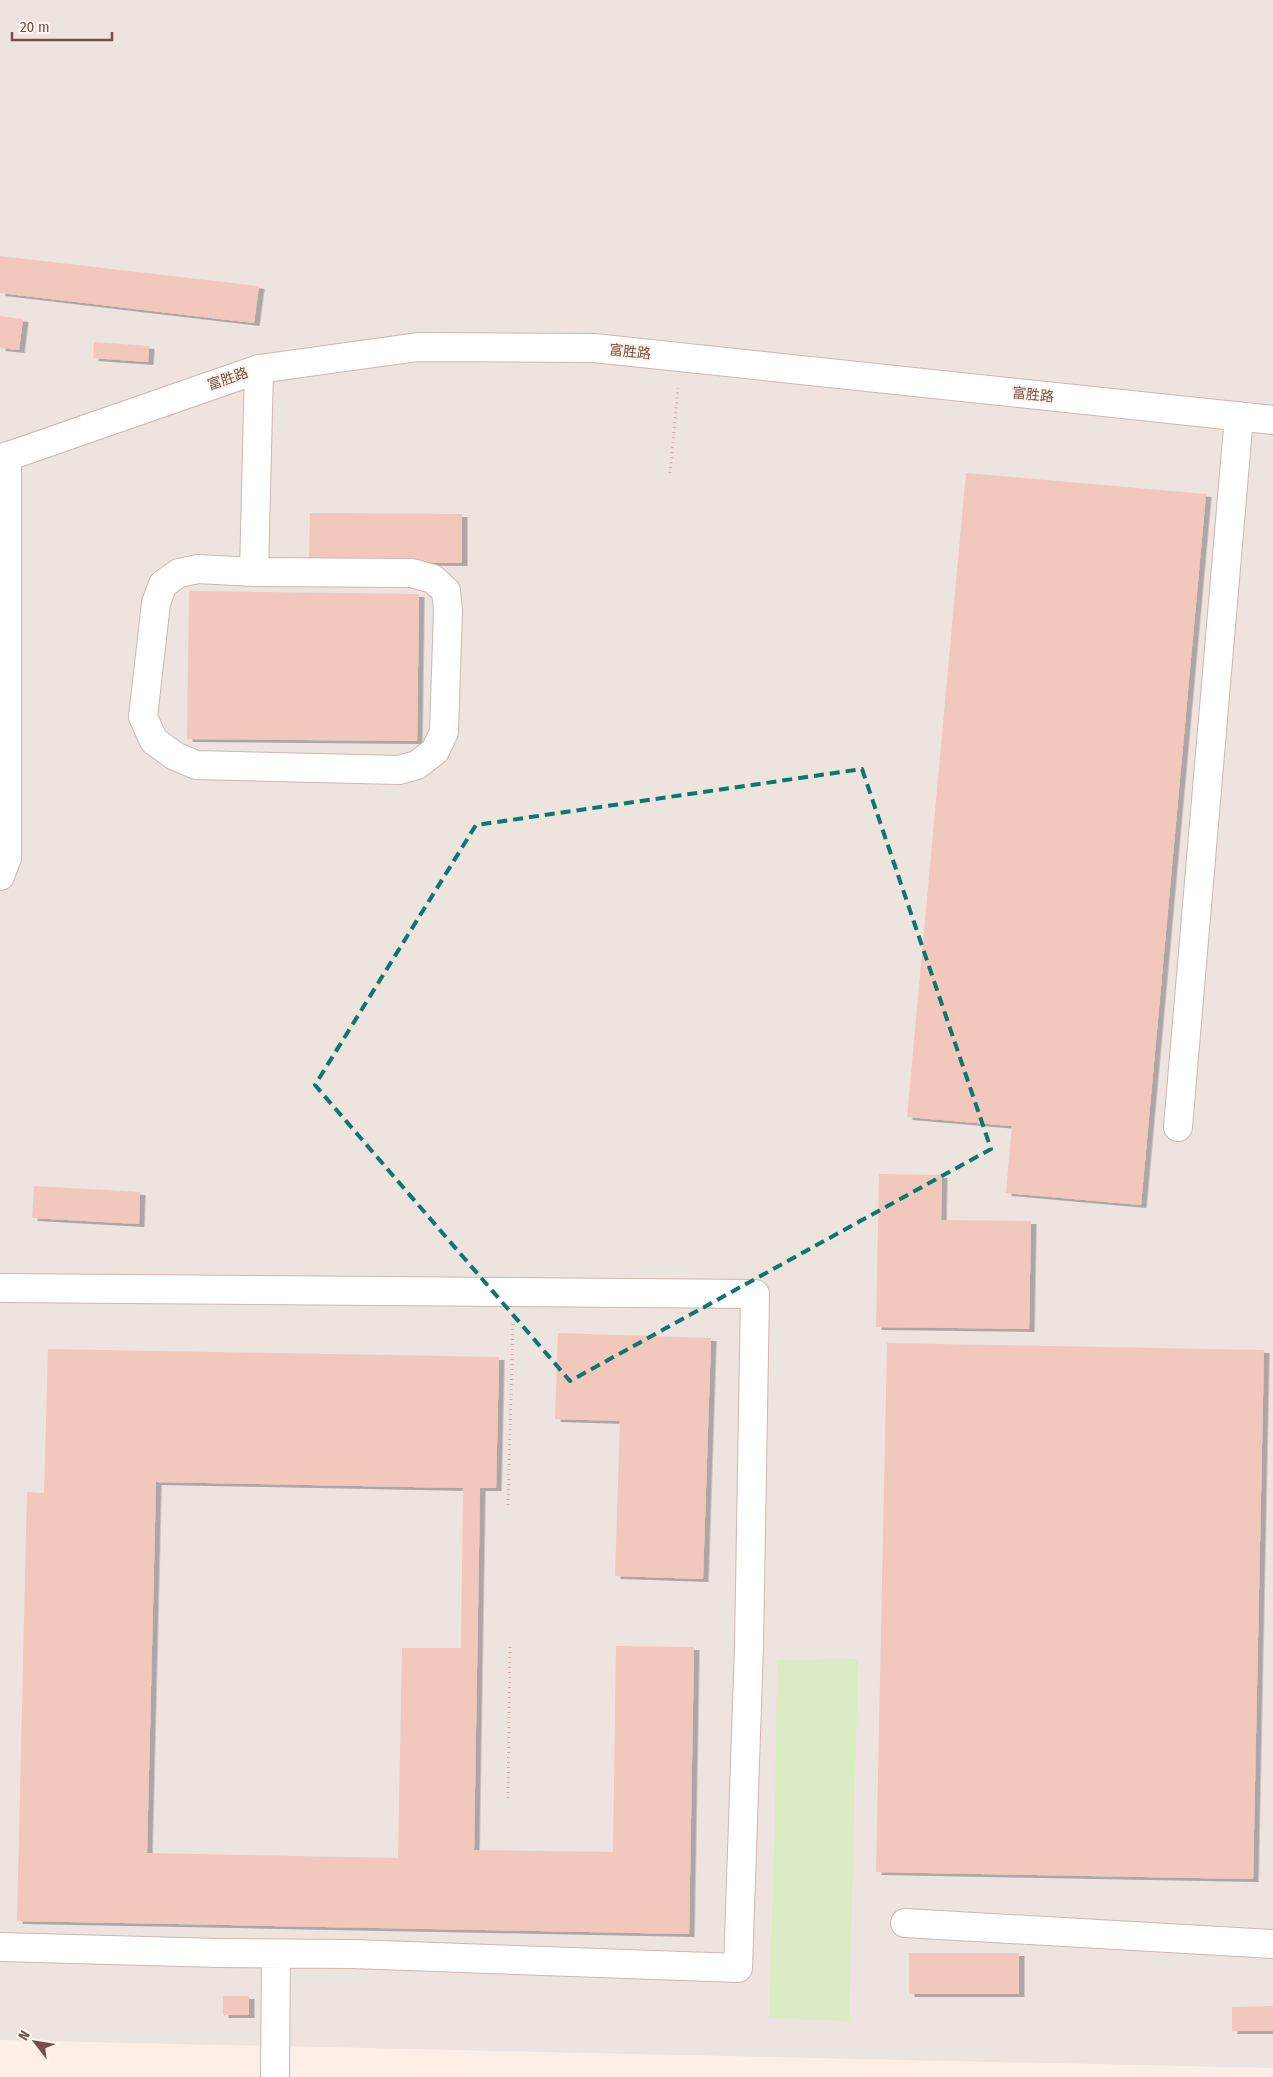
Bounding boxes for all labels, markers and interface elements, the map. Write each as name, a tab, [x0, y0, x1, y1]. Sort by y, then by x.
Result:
scale bar	[12, 10, 112, 42]
text: 20 m	[20, 18, 50, 36]
street label: 富胜路	[608, 341, 652, 363]
street label: 富胜路	[205, 364, 251, 394]
street label: 富胜路	[1011, 384, 1055, 406]
north arrow	[10, 2017, 60, 2067]
text: N	[15, 2028, 34, 2044]

